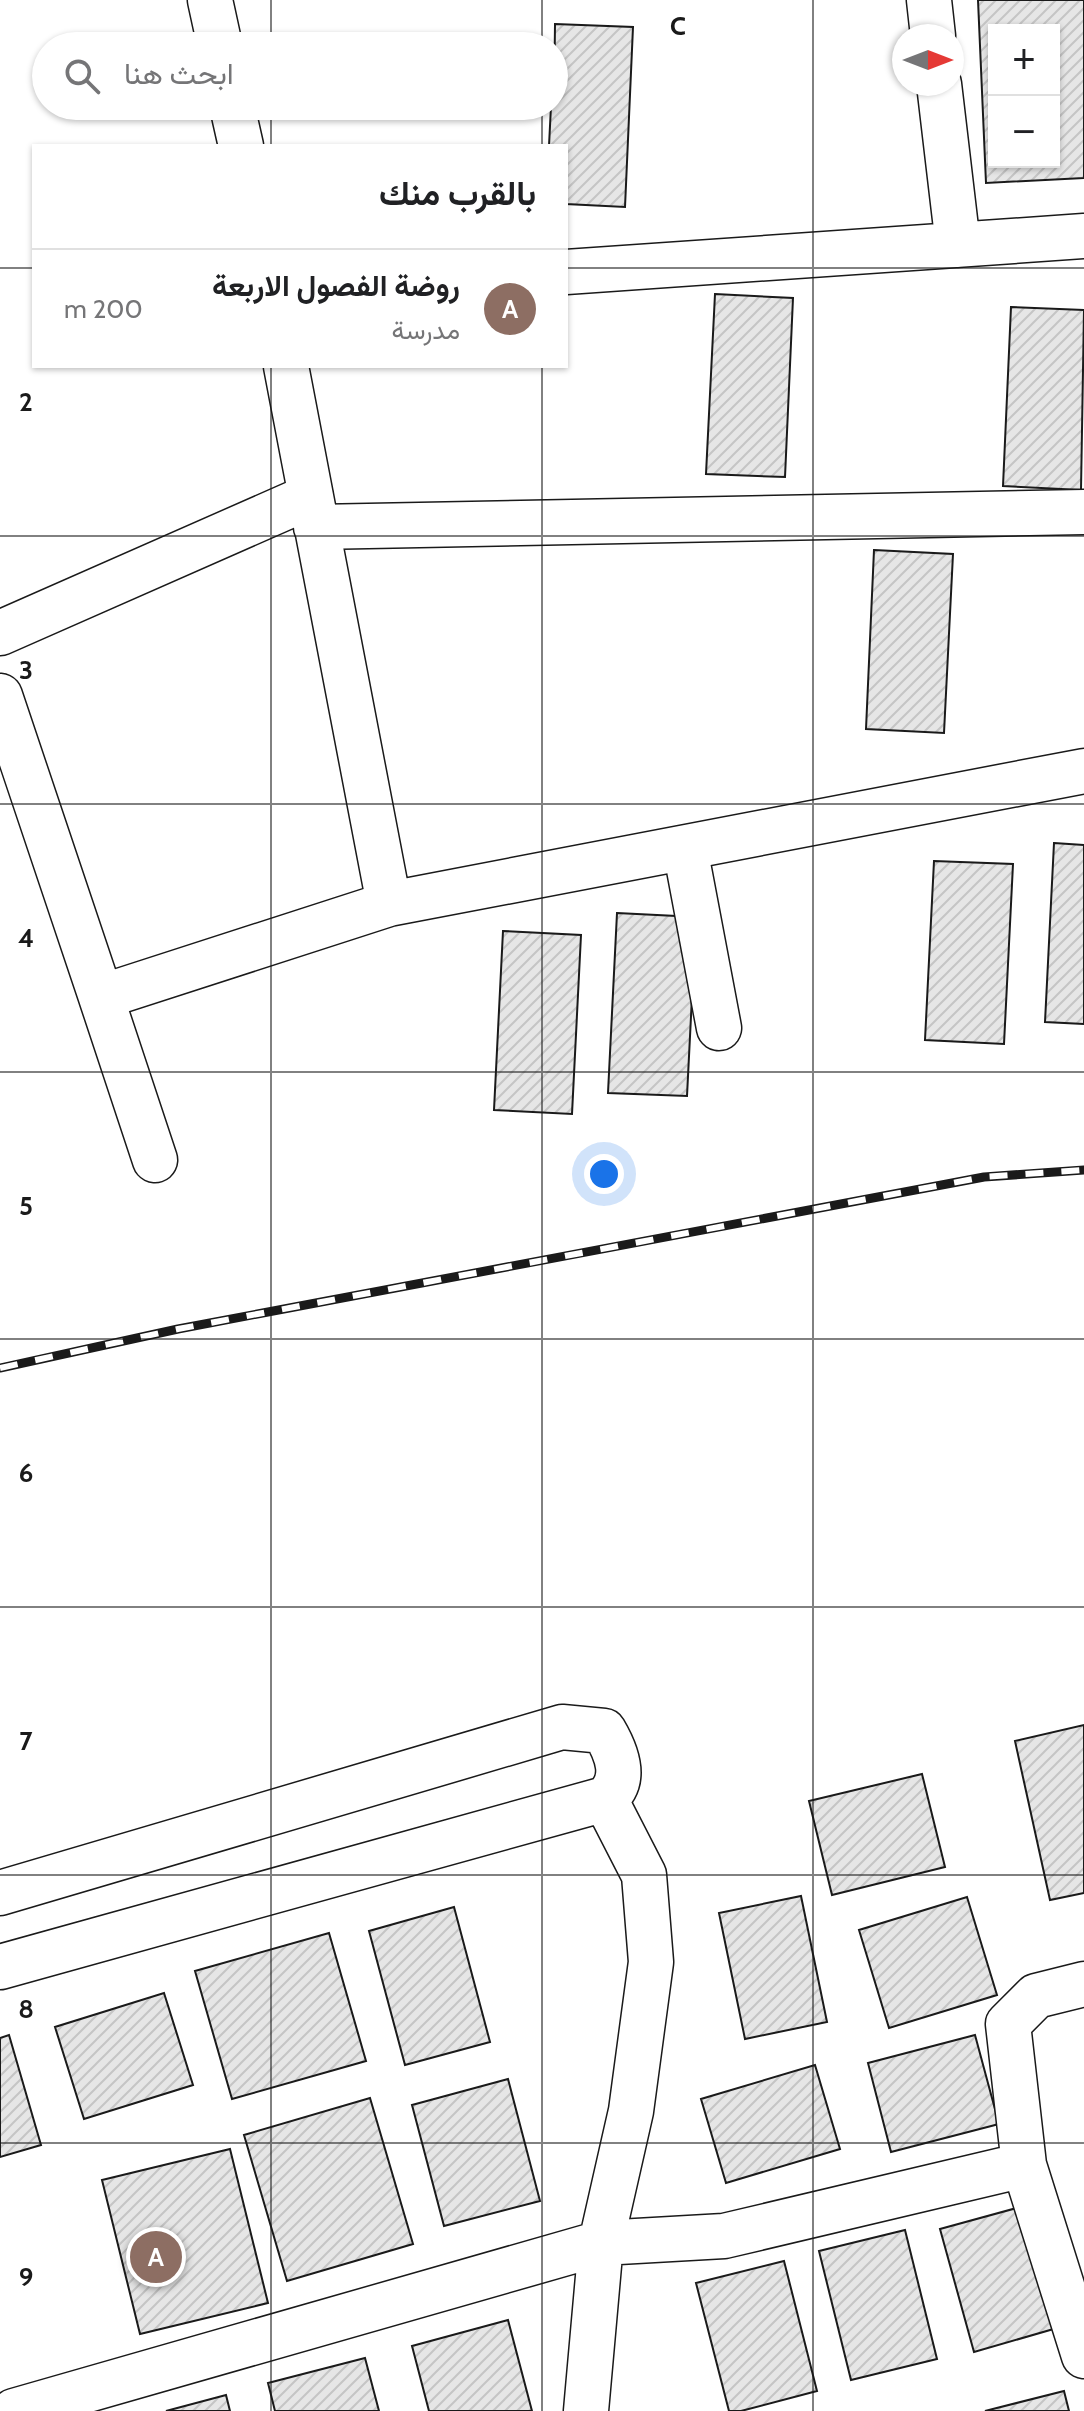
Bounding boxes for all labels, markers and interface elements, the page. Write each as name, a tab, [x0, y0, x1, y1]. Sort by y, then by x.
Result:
text: C	[670, 10, 686, 42]
north arrow	[892, 24, 964, 96]
map controls	[988, 24, 1060, 168]
button: +	[988, 24, 1060, 96]
search box	[32, 32, 568, 120]
icon: search	[60, 54, 104, 98]
text: ابحث هنا	[124, 55, 234, 92]
button: −	[988, 96, 1060, 168]
text: بالقرب منك	[379, 172, 536, 214]
text: روضة الفصول الاربعة	[212, 267, 460, 304]
text: 200 m	[64, 293, 143, 325]
text: A	[502, 293, 518, 325]
text: مدرسة	[391, 314, 460, 346]
text: 2	[19, 386, 33, 418]
text: 3	[19, 654, 33, 686]
text: 4	[18, 922, 34, 954]
your location	[584, 1154, 624, 1194]
text: 5	[19, 1190, 33, 1222]
text: 6	[19, 1457, 33, 1489]
text: 7	[19, 1725, 33, 1757]
text: 8	[18, 1993, 34, 2025]
pin: A	[130, 2227, 182, 2287]
text: 9	[19, 2261, 33, 2293]

